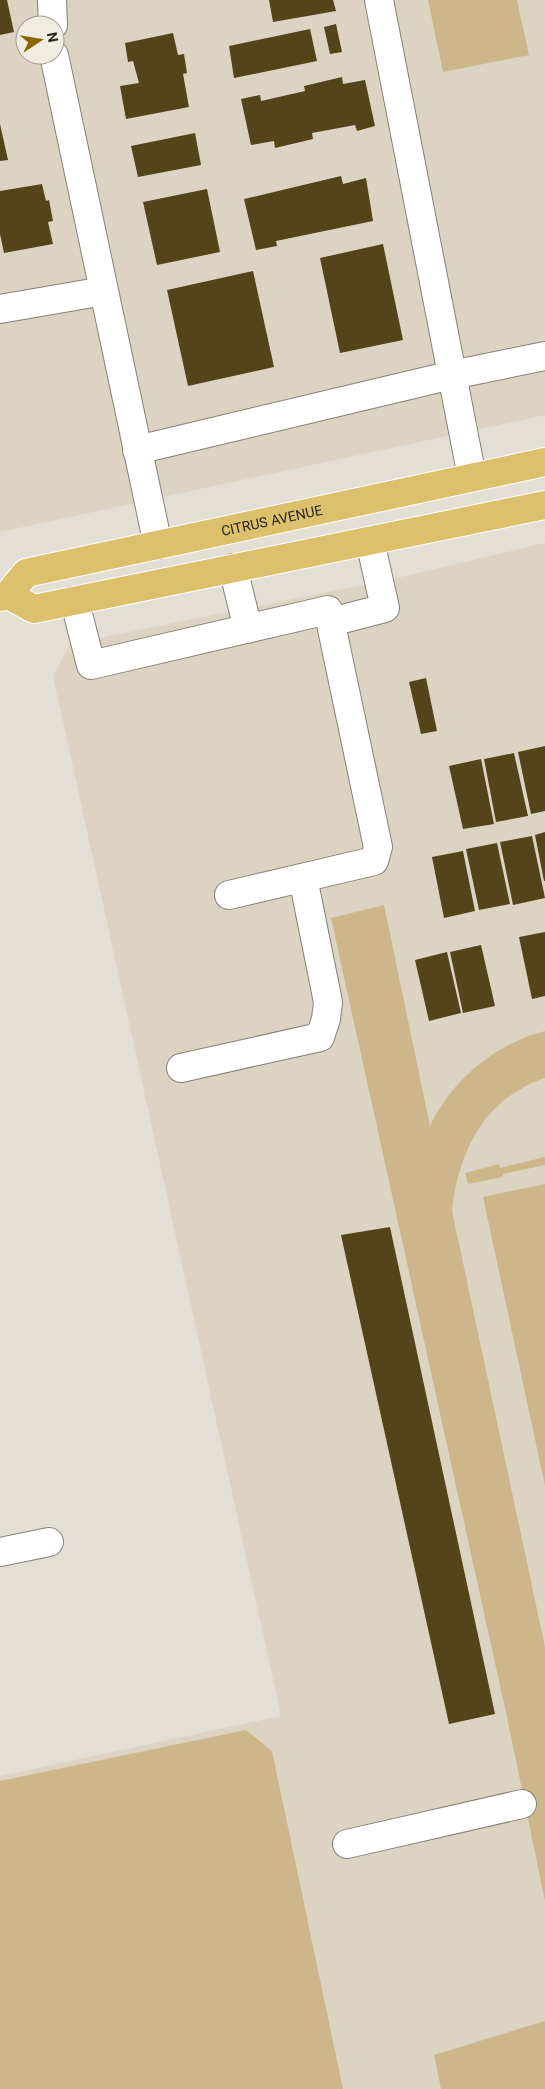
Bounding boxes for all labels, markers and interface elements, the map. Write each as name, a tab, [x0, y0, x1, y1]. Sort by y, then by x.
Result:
north arrow	[15, 15, 65, 65]
text: N	[44, 31, 62, 44]
street label: CITRUS AVENUE	[220, 502, 324, 539]

